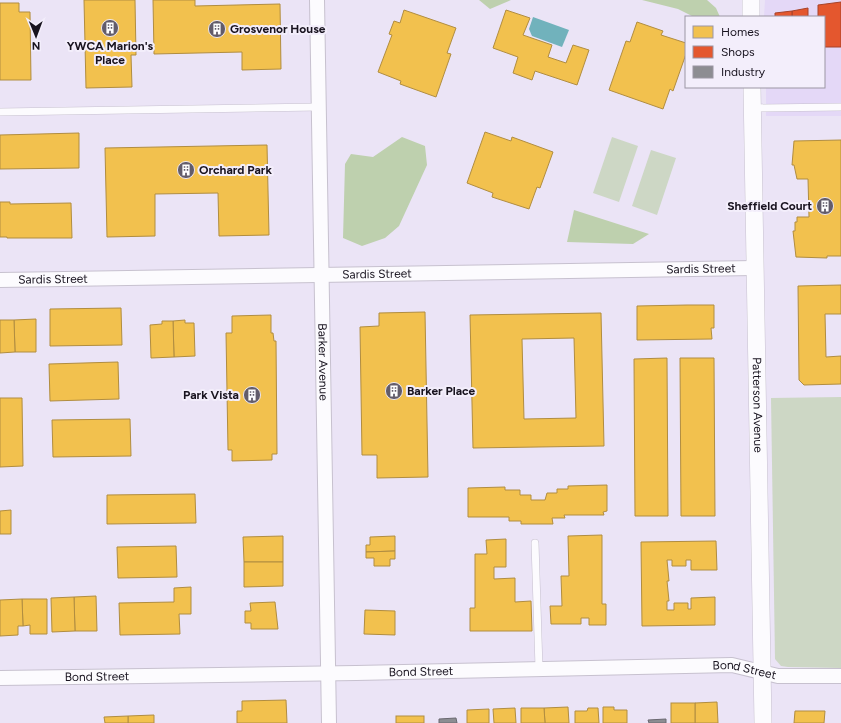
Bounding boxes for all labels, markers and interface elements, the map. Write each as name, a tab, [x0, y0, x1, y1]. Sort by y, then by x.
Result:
north arrow	[16, 16, 56, 56]
legend	[685, 16, 825, 88]
building icon: YWCA Marion's Place	[100, 18, 120, 38]
building icon: Grosvenor House	[207, 19, 227, 39]
place label: Grosvenor House	[230, 22, 326, 36]
text: Homes	[721, 25, 760, 39]
text: N	[32, 39, 41, 52]
place label: YWCA Marion's Place	[67, 39, 154, 67]
text: Shops	[721, 45, 755, 59]
text: Industry	[721, 65, 766, 79]
building icon: Orchard Park	[176, 160, 196, 180]
place label: Orchard Park	[199, 163, 272, 177]
building icon: Sheffield Court	[815, 196, 835, 216]
place label: Sheffield Court	[727, 199, 812, 213]
street label: Sardis Street	[666, 261, 736, 276]
street label: Sardis Street	[342, 266, 412, 282]
street label: Sardis Street	[18, 272, 88, 287]
street label: Barker Avenue	[315, 323, 331, 401]
street label: Patterson Avenue	[750, 357, 765, 453]
building icon: Barker Place	[384, 381, 404, 401]
place label: Barker Place	[407, 384, 476, 398]
building icon: Park Vista	[242, 385, 262, 405]
place label: Park Vista	[183, 388, 239, 402]
street label: Bond Street	[712, 658, 778, 682]
street label: Bond Street	[388, 664, 454, 679]
street label: Bond Street	[65, 669, 130, 684]

